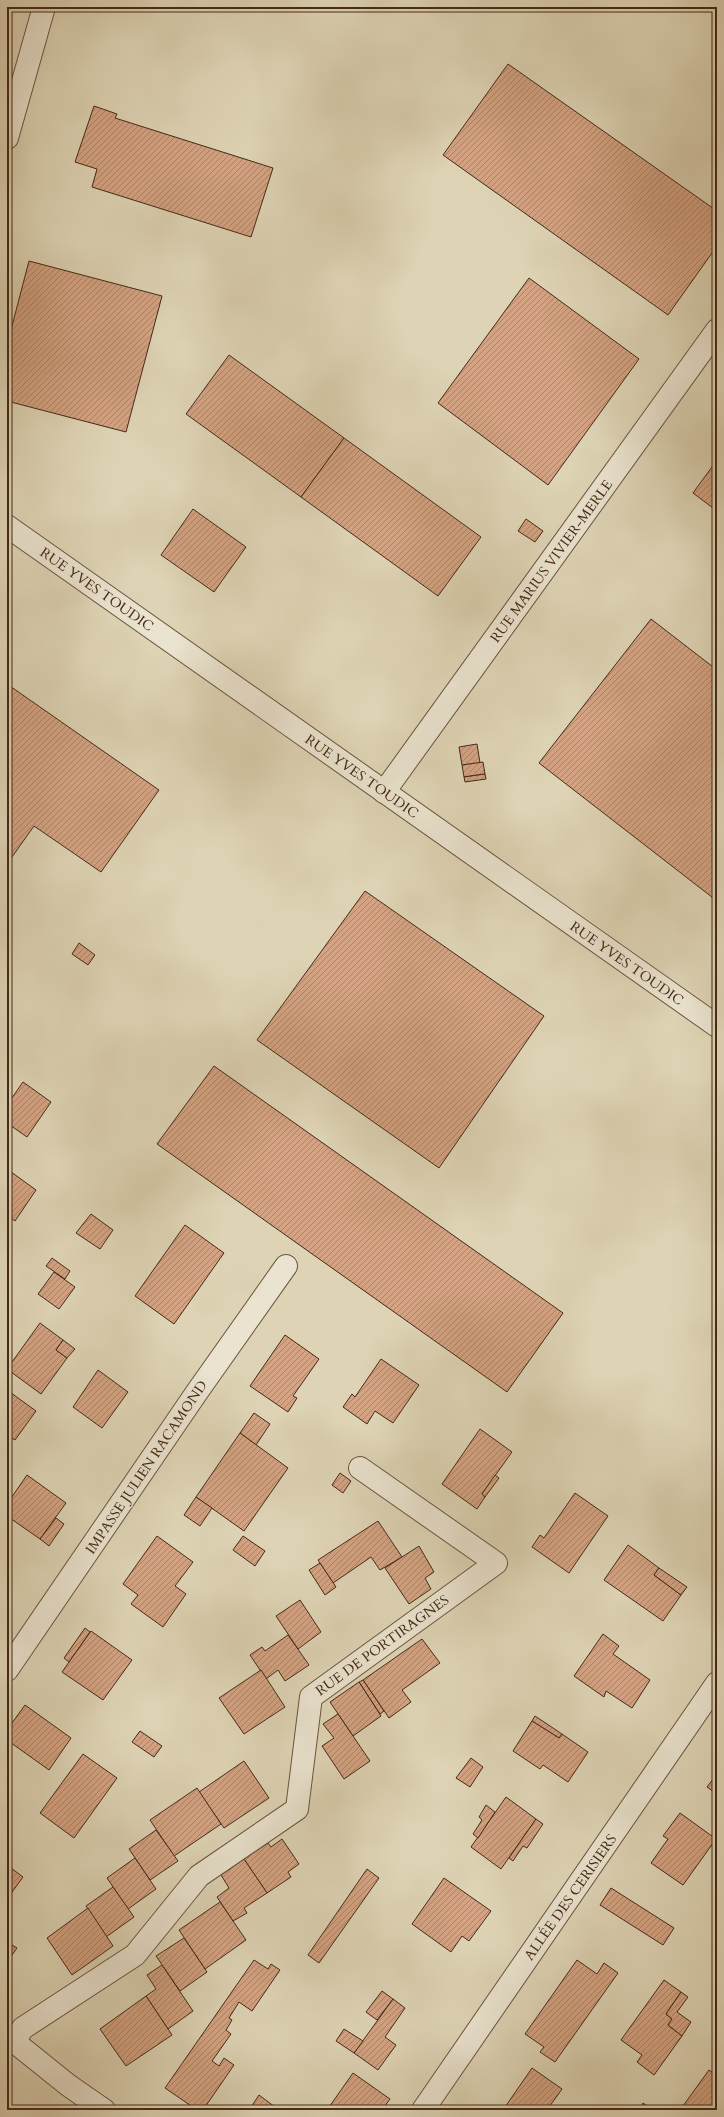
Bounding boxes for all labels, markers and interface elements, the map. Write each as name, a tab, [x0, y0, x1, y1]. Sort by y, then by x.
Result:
street label: RUE MARIUS VIVIER-MERLE	[486, 476, 617, 646]
street label: RUE YVES TOUDIC	[36, 543, 157, 636]
street label: RUE YVES TOUDIC	[301, 730, 422, 823]
street label: RUE YVES TOUDIC	[566, 917, 687, 1010]
street label: IMPASSE JULIEN RACAMOND	[81, 1377, 212, 1558]
street label: RUE DE PORTIRAGNES	[312, 1590, 453, 1700]
street label: ALLÉE DES CERISIERS	[520, 1831, 621, 1964]

